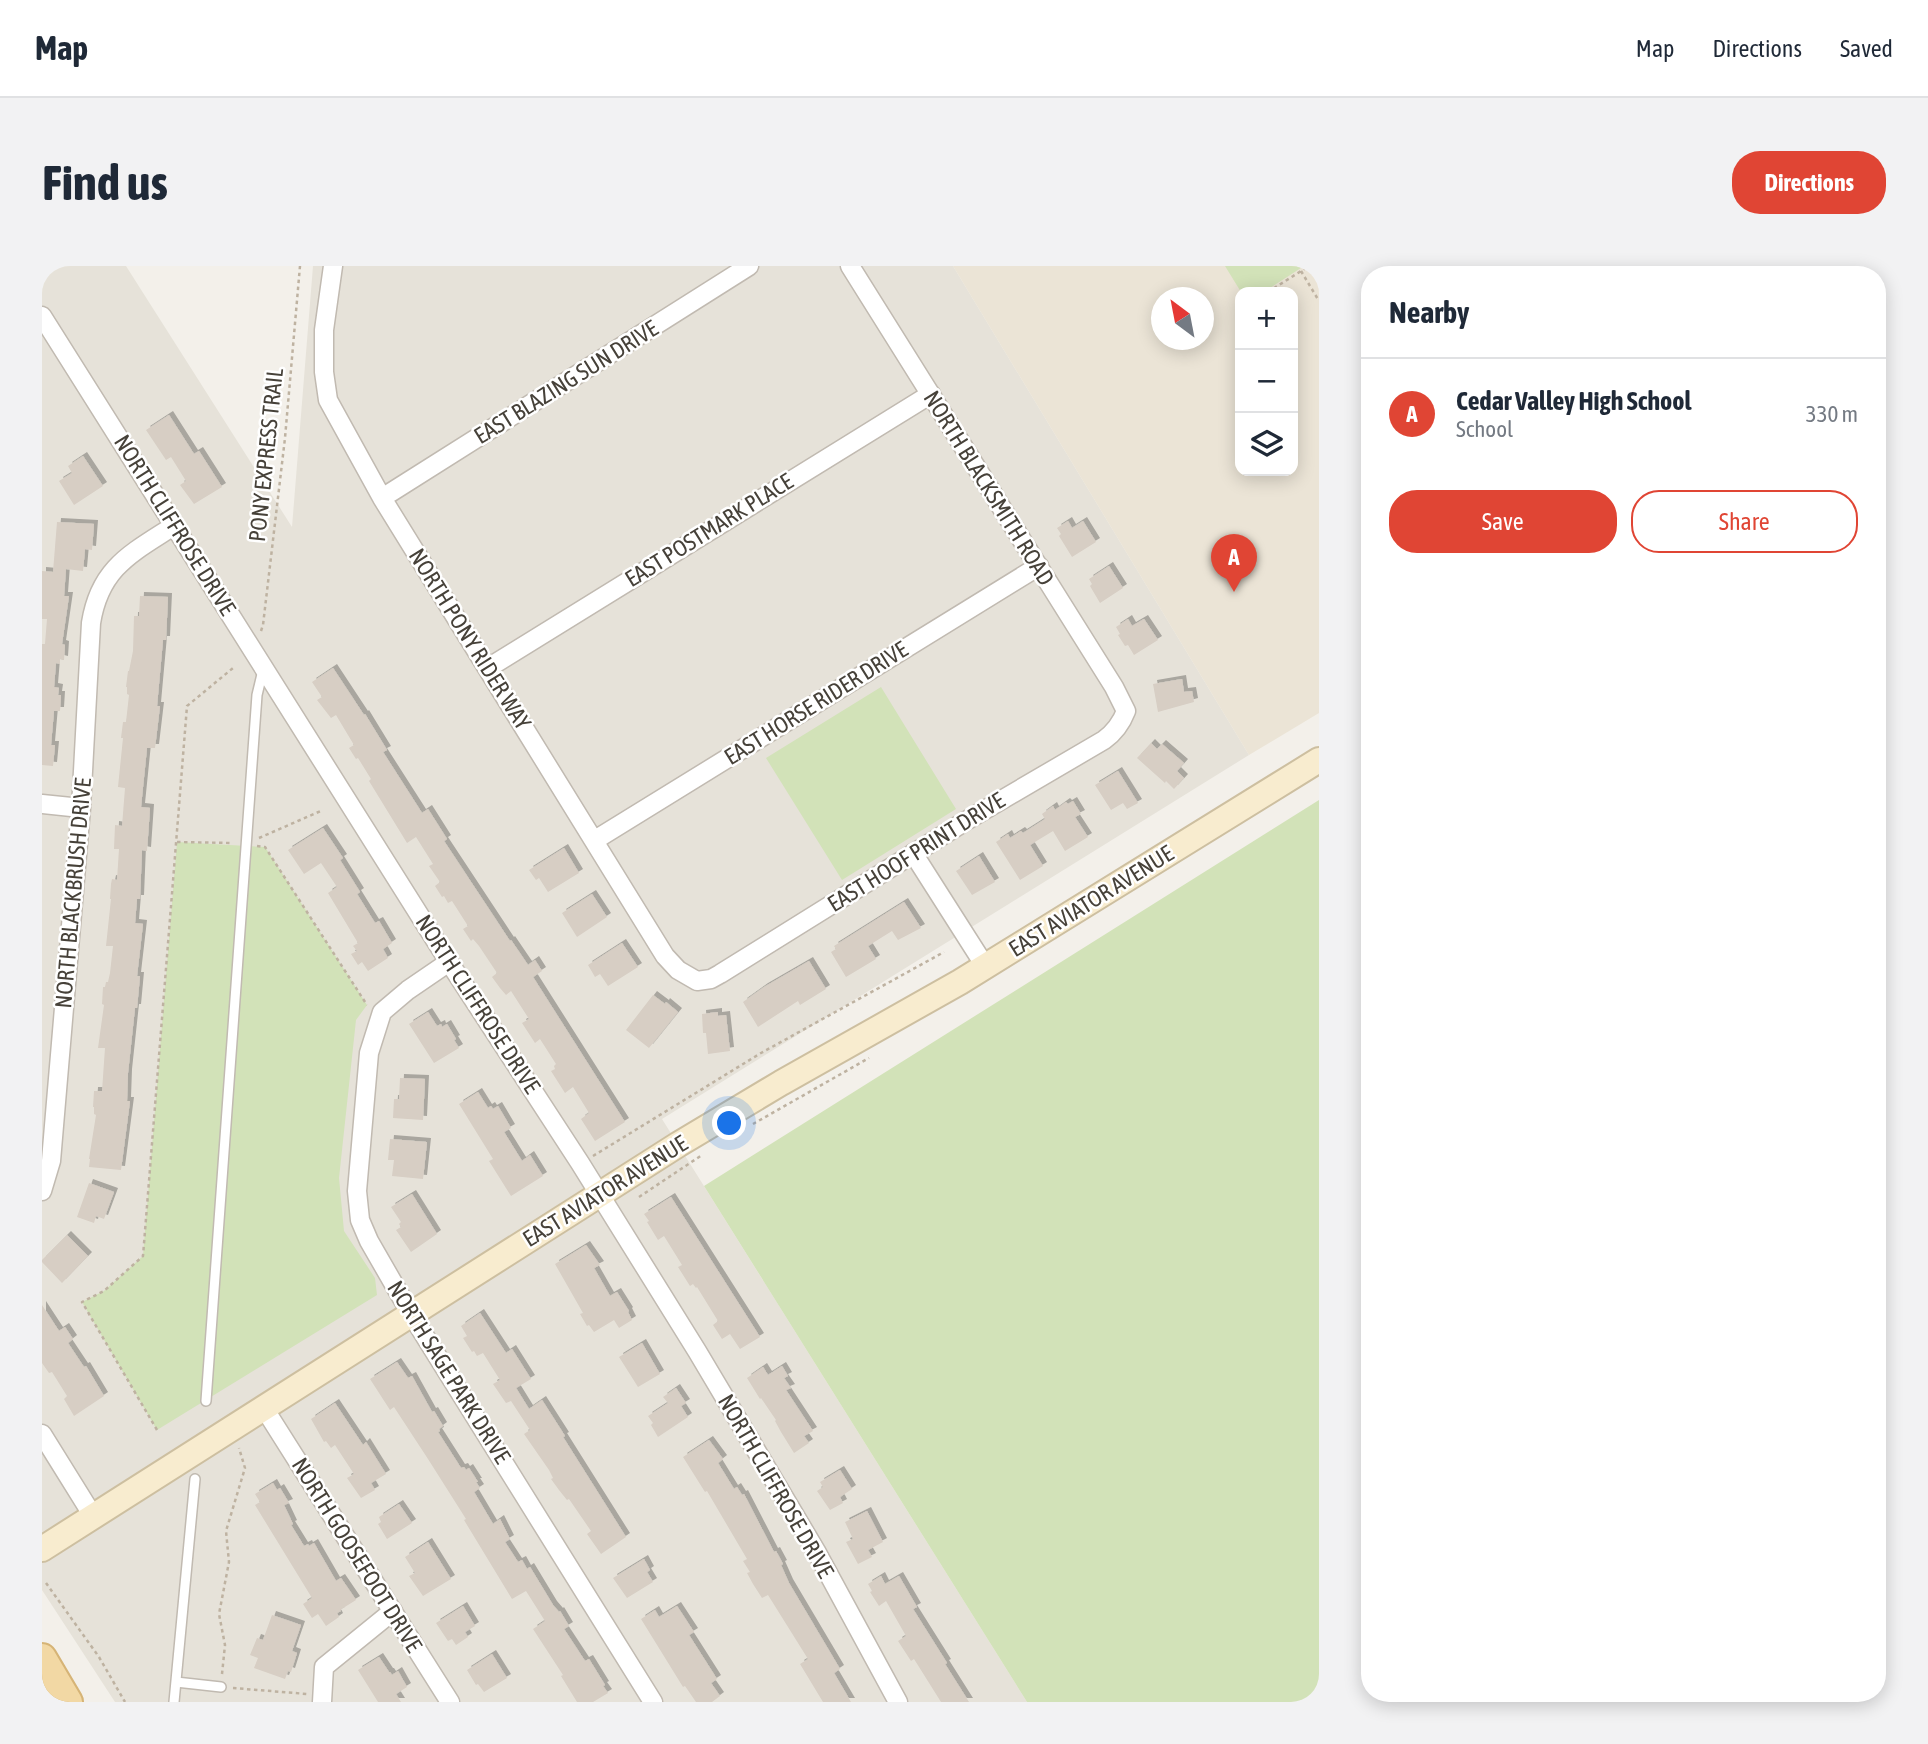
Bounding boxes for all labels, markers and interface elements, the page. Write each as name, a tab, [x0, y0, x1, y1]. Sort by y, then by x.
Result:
text: Map	[35, 29, 88, 67]
text: Map	[1636, 35, 1674, 62]
text: Directions	[1712, 35, 1802, 62]
text: Saved	[1840, 35, 1893, 62]
button: Directions	[1732, 151, 1886, 214]
text: Find us	[42, 154, 168, 210]
north arrow	[1151, 287, 1214, 350]
map controls	[1235, 287, 1298, 476]
button: +	[1235, 287, 1298, 350]
text: Nearby	[1389, 295, 1469, 329]
street label: EAST BLAZING SUN DRIVE	[469, 315, 663, 449]
button: −	[1235, 350, 1298, 413]
street label: PONY EXPRESS TRAIL	[244, 367, 288, 543]
street label: NORTH BLACKSMITH ROAD	[919, 386, 1059, 590]
text: Cedar Valley High School	[1456, 386, 1691, 416]
text: A	[1406, 401, 1418, 427]
text: 330 m	[1806, 401, 1858, 427]
button: layers	[1235, 413, 1298, 476]
text: School	[1456, 416, 1513, 442]
street label: NORTH CLIFFROSE DRIVE	[109, 430, 241, 620]
street label: EAST POSTMARK PLACE	[620, 468, 798, 592]
button: Save	[1389, 490, 1617, 553]
button: Share	[1631, 490, 1858, 553]
pin: A	[1211, 534, 1257, 592]
street label: NORTH PONY RIDER WAY	[404, 544, 537, 735]
street label: EAST HORSE RIDER DRIVE	[720, 636, 912, 770]
street label: NORTH BLACKBRUSH DRIVE	[50, 776, 96, 1009]
street label: EAST HOOF PRINT DRIVE	[823, 787, 1009, 917]
street label: EAST AVIATOR AVENUE	[1004, 840, 1178, 962]
street label: NORTH CLIFFROSE DRIVE	[411, 910, 545, 1098]
your location	[712, 1106, 746, 1140]
street label: EAST AVIATOR AVENUE	[518, 1130, 692, 1252]
street label: NORTH SAGE PARK DRIVE	[382, 1276, 516, 1468]
street label: NORTH CLIFFROSE DRIVE	[713, 1390, 839, 1582]
street label: NORTH GOOSEFOOT DRIVE	[287, 1453, 427, 1657]

